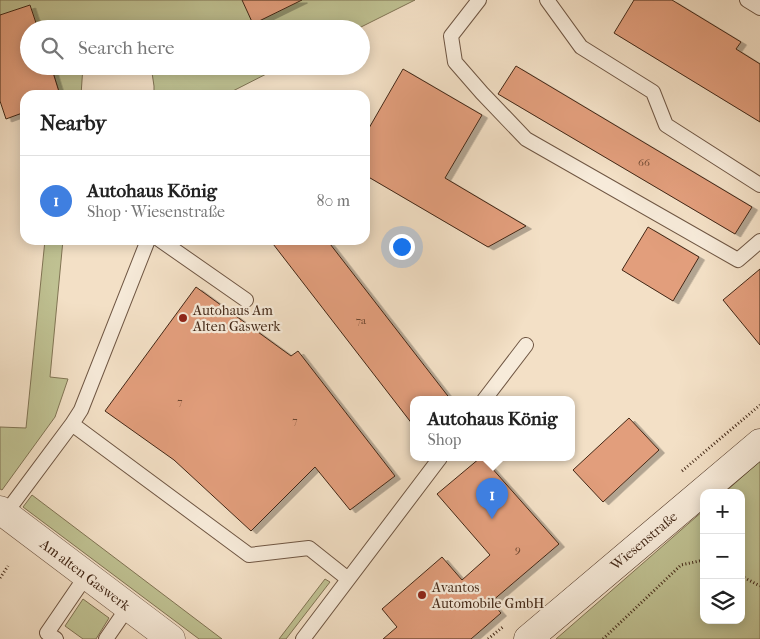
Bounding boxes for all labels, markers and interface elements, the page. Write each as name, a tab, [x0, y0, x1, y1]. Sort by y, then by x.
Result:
search box	[20, 20, 370, 75]
icon: search	[38, 34, 66, 62]
text: Search here	[78, 37, 174, 59]
text: Nearby	[40, 111, 106, 135]
house number: 66	[638, 156, 650, 169]
text: Autohaus König	[87, 180, 217, 202]
text: 1	[53, 191, 59, 210]
text: 80 m	[316, 191, 350, 210]
text: Shop · Wiesenstraße	[87, 202, 225, 221]
your location	[389, 234, 415, 260]
place label: Autohaus Am Alten Gaswerk	[192, 302, 281, 335]
marker: Autohaus Am Alten Gaswerk	[177, 312, 189, 324]
house number: 7a	[356, 314, 367, 327]
house number: 7	[177, 395, 183, 408]
popup	[410, 396, 575, 461]
text: Autohaus König	[427, 408, 558, 430]
house number: 7	[292, 414, 298, 427]
text: Shop	[427, 430, 461, 449]
pin: 1	[476, 478, 508, 519]
map controls	[700, 489, 745, 624]
button: +	[700, 489, 745, 534]
street label: Wiesenstraße	[606, 508, 681, 575]
button: −	[700, 534, 745, 579]
street label: Am alten Gaswerk	[36, 535, 134, 615]
house number: 9	[515, 543, 521, 556]
place label: Avantos Automobile GmbH	[431, 579, 544, 612]
button: layers	[700, 579, 745, 624]
marker: Avantos Automobile GmbH	[416, 589, 428, 601]

